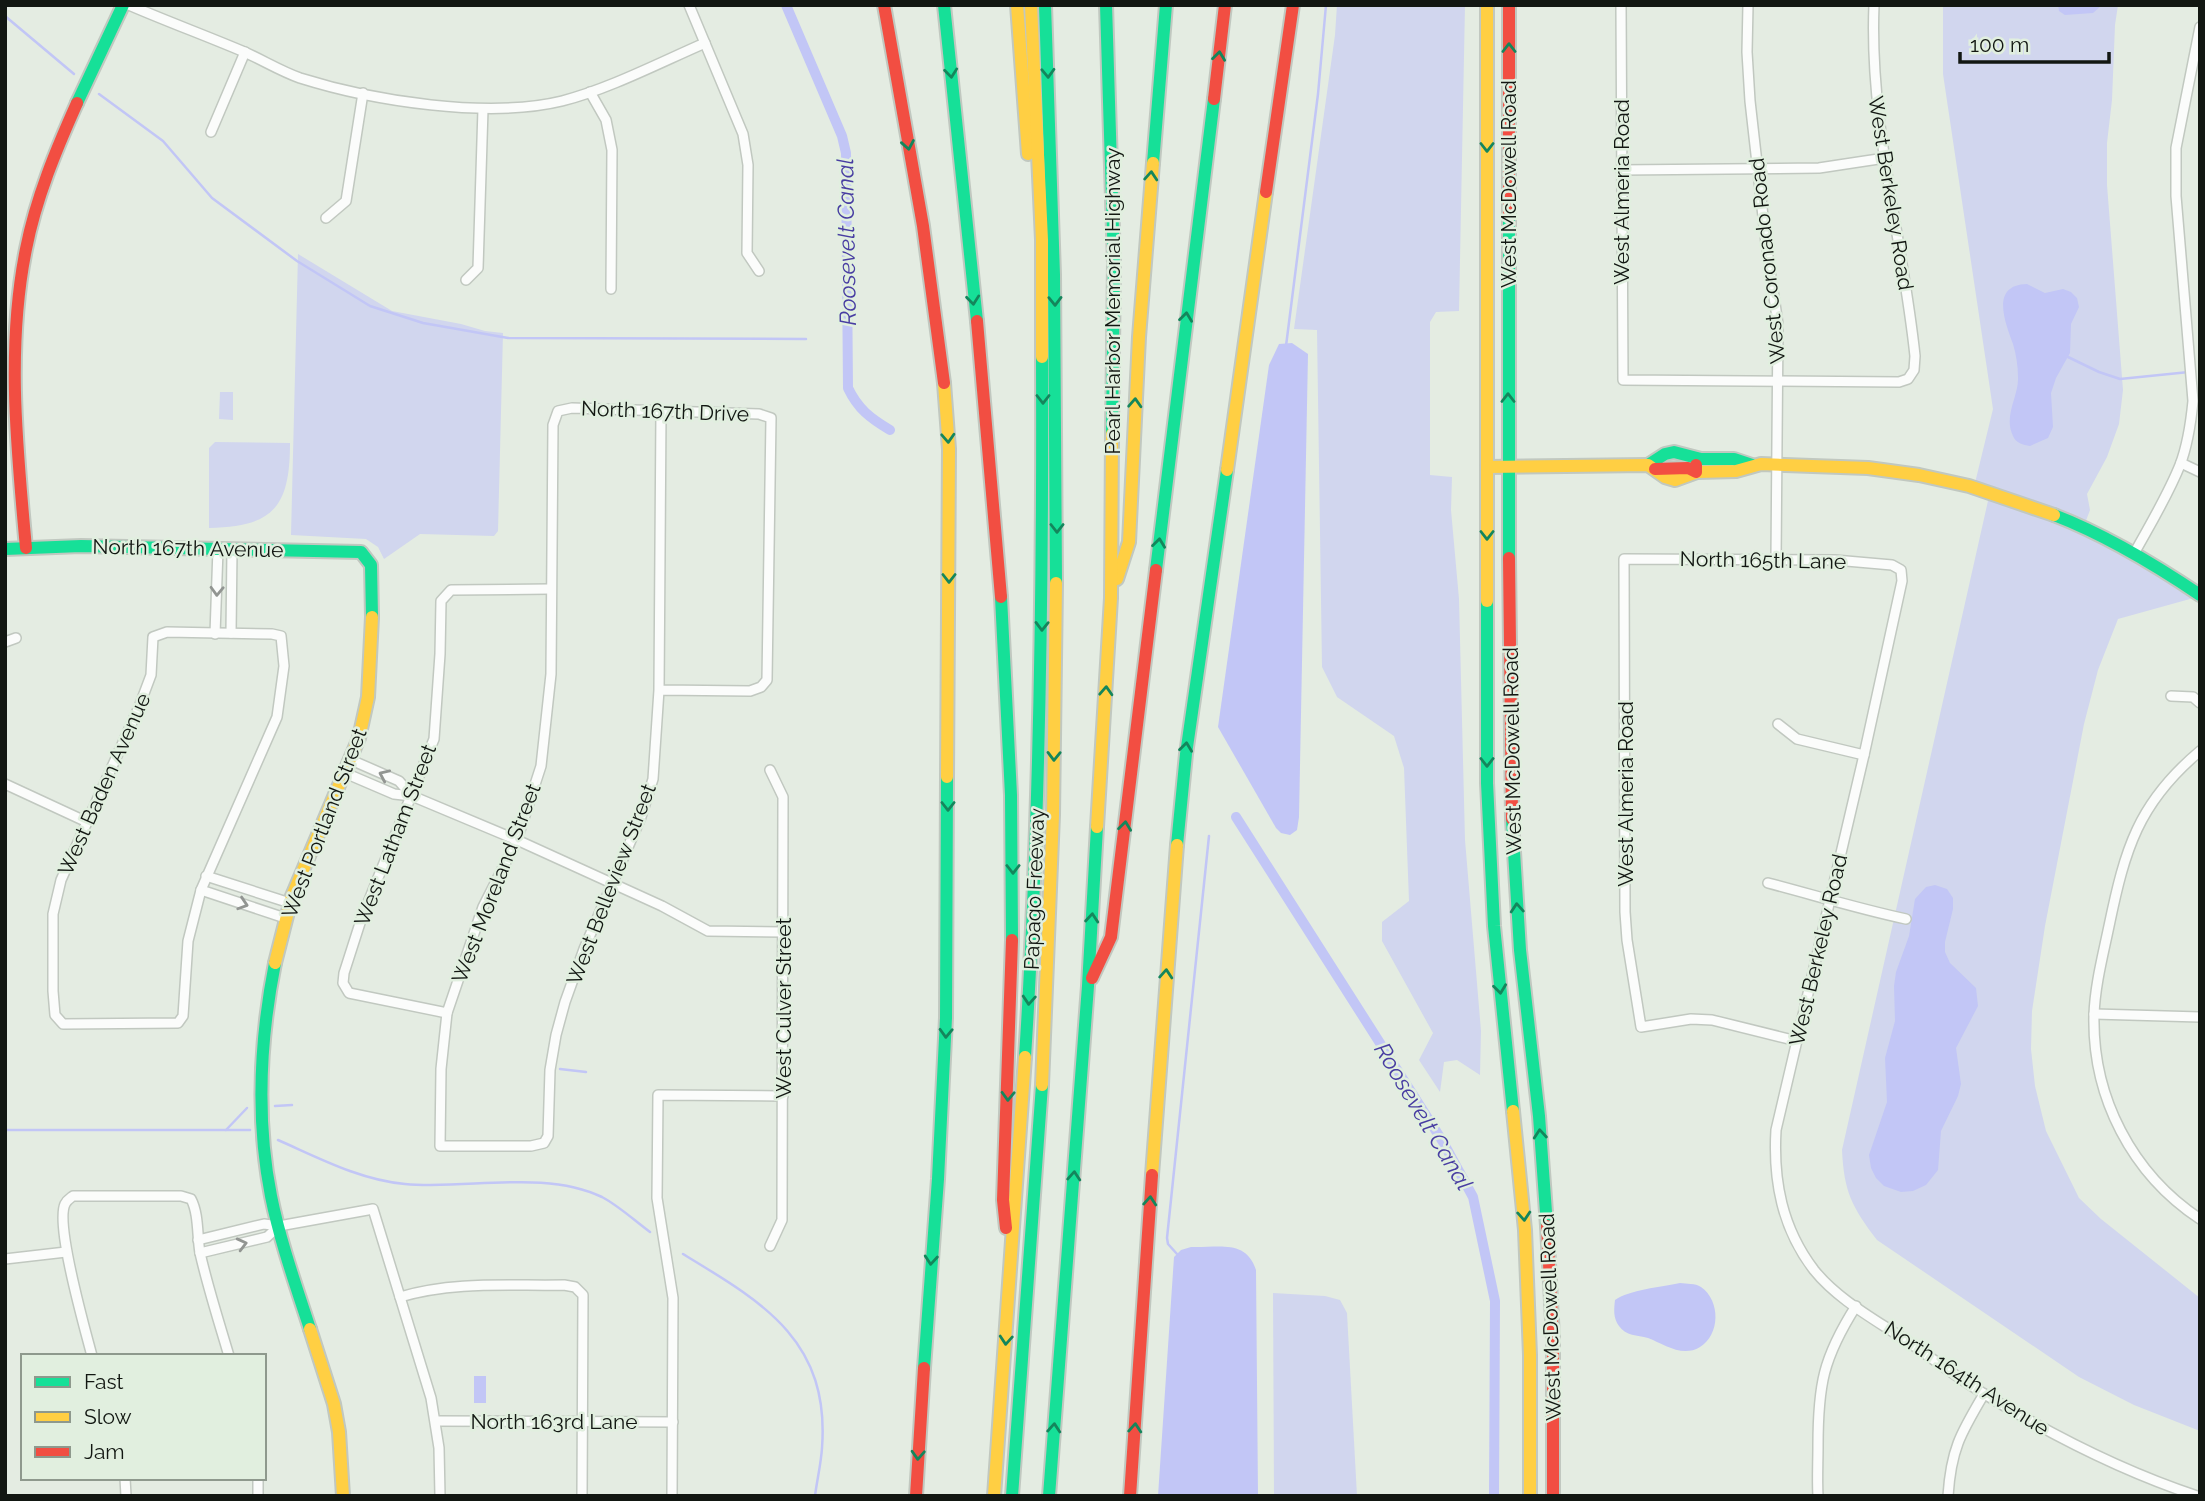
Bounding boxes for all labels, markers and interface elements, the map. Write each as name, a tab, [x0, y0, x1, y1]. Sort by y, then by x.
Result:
scale bar	[1960, 21, 2109, 65]
text: 100 m	[1970, 32, 2029, 57]
one-way arrow	[1501, 42, 1517, 53]
one-way arrow	[1212, 50, 1227, 61]
one-way arrow	[943, 67, 958, 79]
one-way arrow	[1040, 68, 1055, 79]
street label: West McDowell Road	[1496, 80, 1521, 288]
street label: West Berkeley Road	[1863, 94, 1919, 292]
street label: West Almeria Road	[1609, 99, 1634, 285]
one-way arrow	[899, 139, 914, 151]
one-way arrow	[1479, 142, 1495, 153]
street label: Pearl Harbor Memorial Highway	[1100, 148, 1125, 454]
street label: West Coronado Road	[1744, 157, 1790, 365]
water label: Roosevelt Canal	[831, 158, 861, 326]
one-way arrow	[1143, 171, 1158, 182]
one-way arrow	[965, 294, 980, 305]
one-way arrow	[1047, 296, 1062, 307]
one-way arrow	[1179, 311, 1194, 323]
one-way arrow	[1500, 392, 1516, 403]
one-way arrow	[1035, 394, 1051, 404]
street label: North 167th Drive	[581, 396, 749, 426]
one-way arrow	[1127, 397, 1142, 408]
one-way arrow	[941, 433, 956, 444]
one-way arrow	[1049, 524, 1065, 534]
one-way arrow	[1479, 530, 1495, 541]
street label: North 167th Avenue	[92, 534, 284, 562]
one-way arrow	[1151, 537, 1166, 549]
street label: North 165th Lane	[1680, 546, 1846, 574]
one-way arrow	[941, 573, 957, 584]
one-way arrow	[209, 586, 224, 597]
one-way arrow	[1034, 621, 1050, 632]
street label: West McDowell Road	[1498, 647, 1526, 855]
one-way arrow	[1098, 685, 1113, 696]
street label: West Baden Avenue	[53, 689, 155, 879]
street label: West Almeria Road	[1613, 701, 1638, 887]
street label: West Portland Street	[276, 725, 372, 921]
street label: West Latham Street	[349, 741, 441, 929]
one-way arrow	[1179, 741, 1194, 753]
one-way arrow	[1046, 751, 1061, 762]
one-way arrow	[1479, 758, 1495, 768]
one-way arrow	[379, 769, 391, 783]
street label: West Moreland Street	[446, 780, 546, 986]
street label: West Belleview Street	[561, 780, 661, 988]
one-way arrow	[940, 801, 956, 811]
street label: Papago Freeway	[1019, 808, 1049, 970]
one-way arrow	[1117, 820, 1132, 832]
street label: West Berkeley Road	[1784, 852, 1852, 1048]
one-way arrow	[1005, 864, 1021, 874]
one-way arrow	[237, 896, 249, 910]
one-way arrow	[1510, 902, 1525, 913]
one-way arrow	[1084, 912, 1099, 923]
street label: West Culver Street	[771, 917, 796, 1099]
one-way arrow	[1158, 968, 1173, 979]
one-way arrow	[1493, 983, 1508, 995]
one-way arrow	[1022, 995, 1037, 1006]
one-way arrow	[938, 1028, 953, 1039]
water label: Roosevelt Canal	[1369, 1037, 1479, 1195]
one-way arrow	[1000, 1091, 1015, 1102]
one-way arrow	[1533, 1128, 1548, 1139]
one-way arrow	[1066, 1171, 1081, 1182]
one-way arrow	[1143, 1195, 1158, 1206]
one-way arrow	[1516, 1210, 1531, 1221]
street label: West McDowell Road	[1534, 1213, 1566, 1421]
one-way arrow	[235, 1238, 247, 1252]
one-way arrow	[924, 1255, 939, 1266]
street label: North 164th Avenue	[1880, 1315, 2054, 1441]
one-way arrow	[999, 1335, 1014, 1346]
legend	[21, 1354, 266, 1480]
text: Fast	[84, 1369, 124, 1394]
text: Slow	[84, 1404, 132, 1429]
street label: North 163rd Lane	[470, 1409, 638, 1434]
one-way arrow	[1046, 1422, 1061, 1433]
one-way arrow	[1127, 1422, 1142, 1433]
text: Jam	[84, 1439, 125, 1464]
one-way arrow	[911, 1450, 926, 1461]

